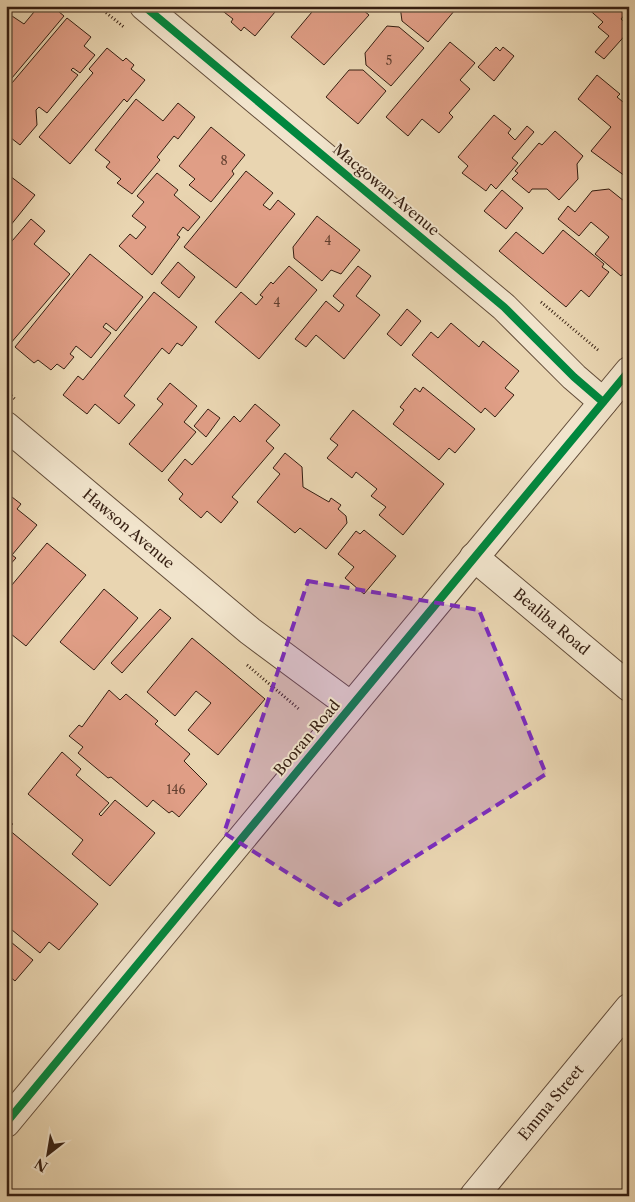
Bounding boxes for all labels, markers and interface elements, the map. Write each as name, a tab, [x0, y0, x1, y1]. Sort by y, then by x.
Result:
house number: 5	[386, 53, 392, 68]
street label: Macgowan Avenue	[329, 139, 444, 240]
house number: 8	[220, 153, 228, 168]
house number: 4	[325, 233, 332, 248]
house number: 4	[274, 295, 281, 310]
street label: Hawson Avenue	[79, 485, 179, 573]
street label: Bealiba Road	[510, 584, 594, 659]
street label: Booran Road	[269, 696, 344, 780]
house number: 146	[166, 782, 186, 797]
street label: Emma Street	[514, 1060, 588, 1144]
north arrow	[22, 1130, 72, 1180]
text: N	[31, 1154, 51, 1176]

